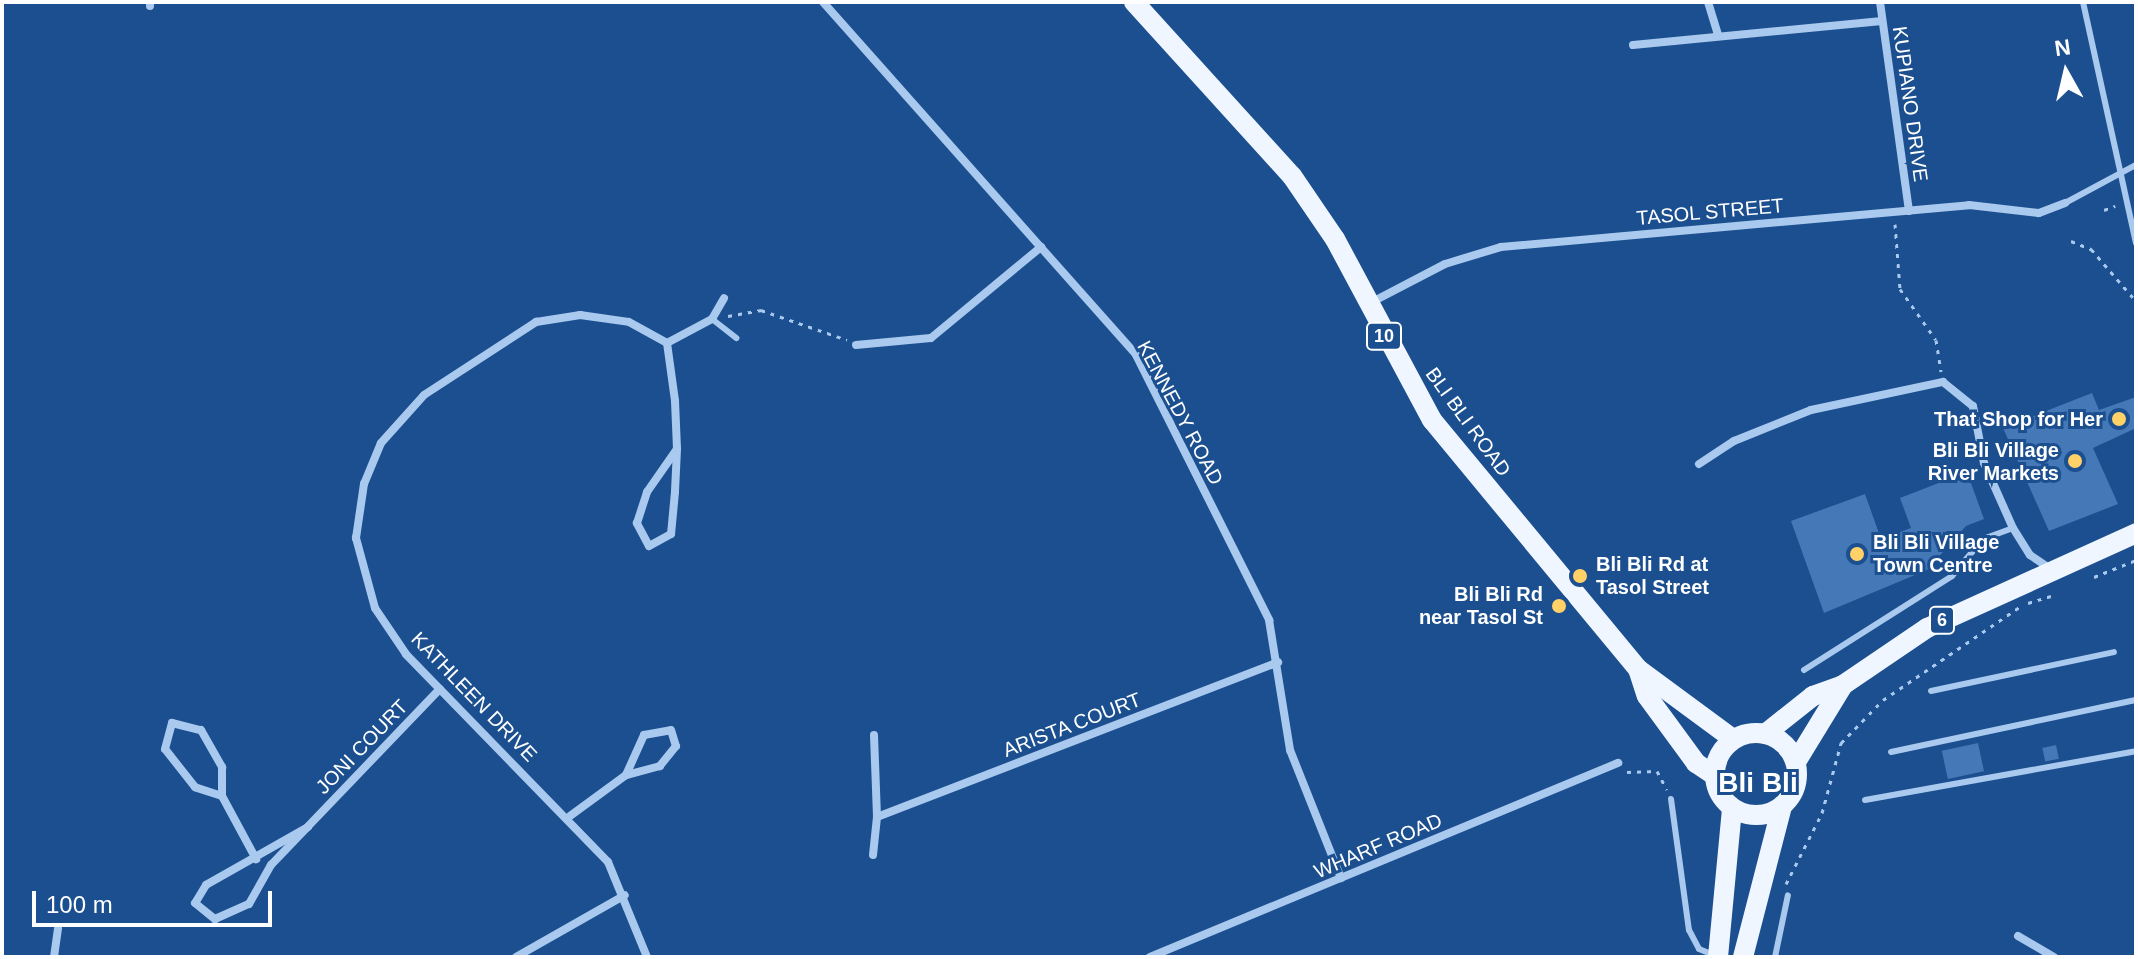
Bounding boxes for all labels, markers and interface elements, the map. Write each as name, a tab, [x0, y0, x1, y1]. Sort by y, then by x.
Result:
street label: KUPIANO DRIVE	[1887, 25, 1933, 183]
north arrow	[2026, 32, 2106, 112]
text: N	[2053, 34, 2072, 61]
street label: TASOL STREET	[1635, 194, 1785, 230]
road number: 10	[1364, 322, 1404, 350]
street label: KENNEDY ROAD	[1132, 337, 1228, 489]
street label: BLI BLI ROAD	[1420, 363, 1516, 481]
place label: That Shop for Her	[1934, 407, 2103, 431]
marker: That Shop for Her	[2110, 410, 2128, 428]
place label: Bli Bli Village River Markets	[1928, 438, 2059, 485]
marker: Bli Bli Village River Markets	[2066, 452, 2084, 470]
place label: Bli Bli Village Town Centre	[1873, 530, 1999, 577]
marker: Bli Bli Village Town Centre	[1848, 545, 1866, 563]
place label: Bli Bli Rd at Tasol Street	[1596, 552, 1709, 599]
marker: Bli Bli Rd at Tasol Street	[1571, 567, 1589, 585]
place label: Bli Bli Rd near Tasol St	[1419, 582, 1543, 629]
marker: Bli Bli Rd near Tasol St	[1550, 597, 1568, 615]
road number: 6	[1928, 606, 1956, 634]
street label: KATHLEEN DRIVE	[406, 627, 542, 767]
street label: ARISTA COURT	[999, 687, 1145, 763]
street label: JONI COURT	[311, 695, 413, 799]
district label: Bli Bli	[1718, 766, 1798, 800]
street label: WHARF ROAD	[1310, 808, 1446, 884]
scale bar	[36, 875, 276, 925]
text: 100 m	[46, 891, 113, 918]

